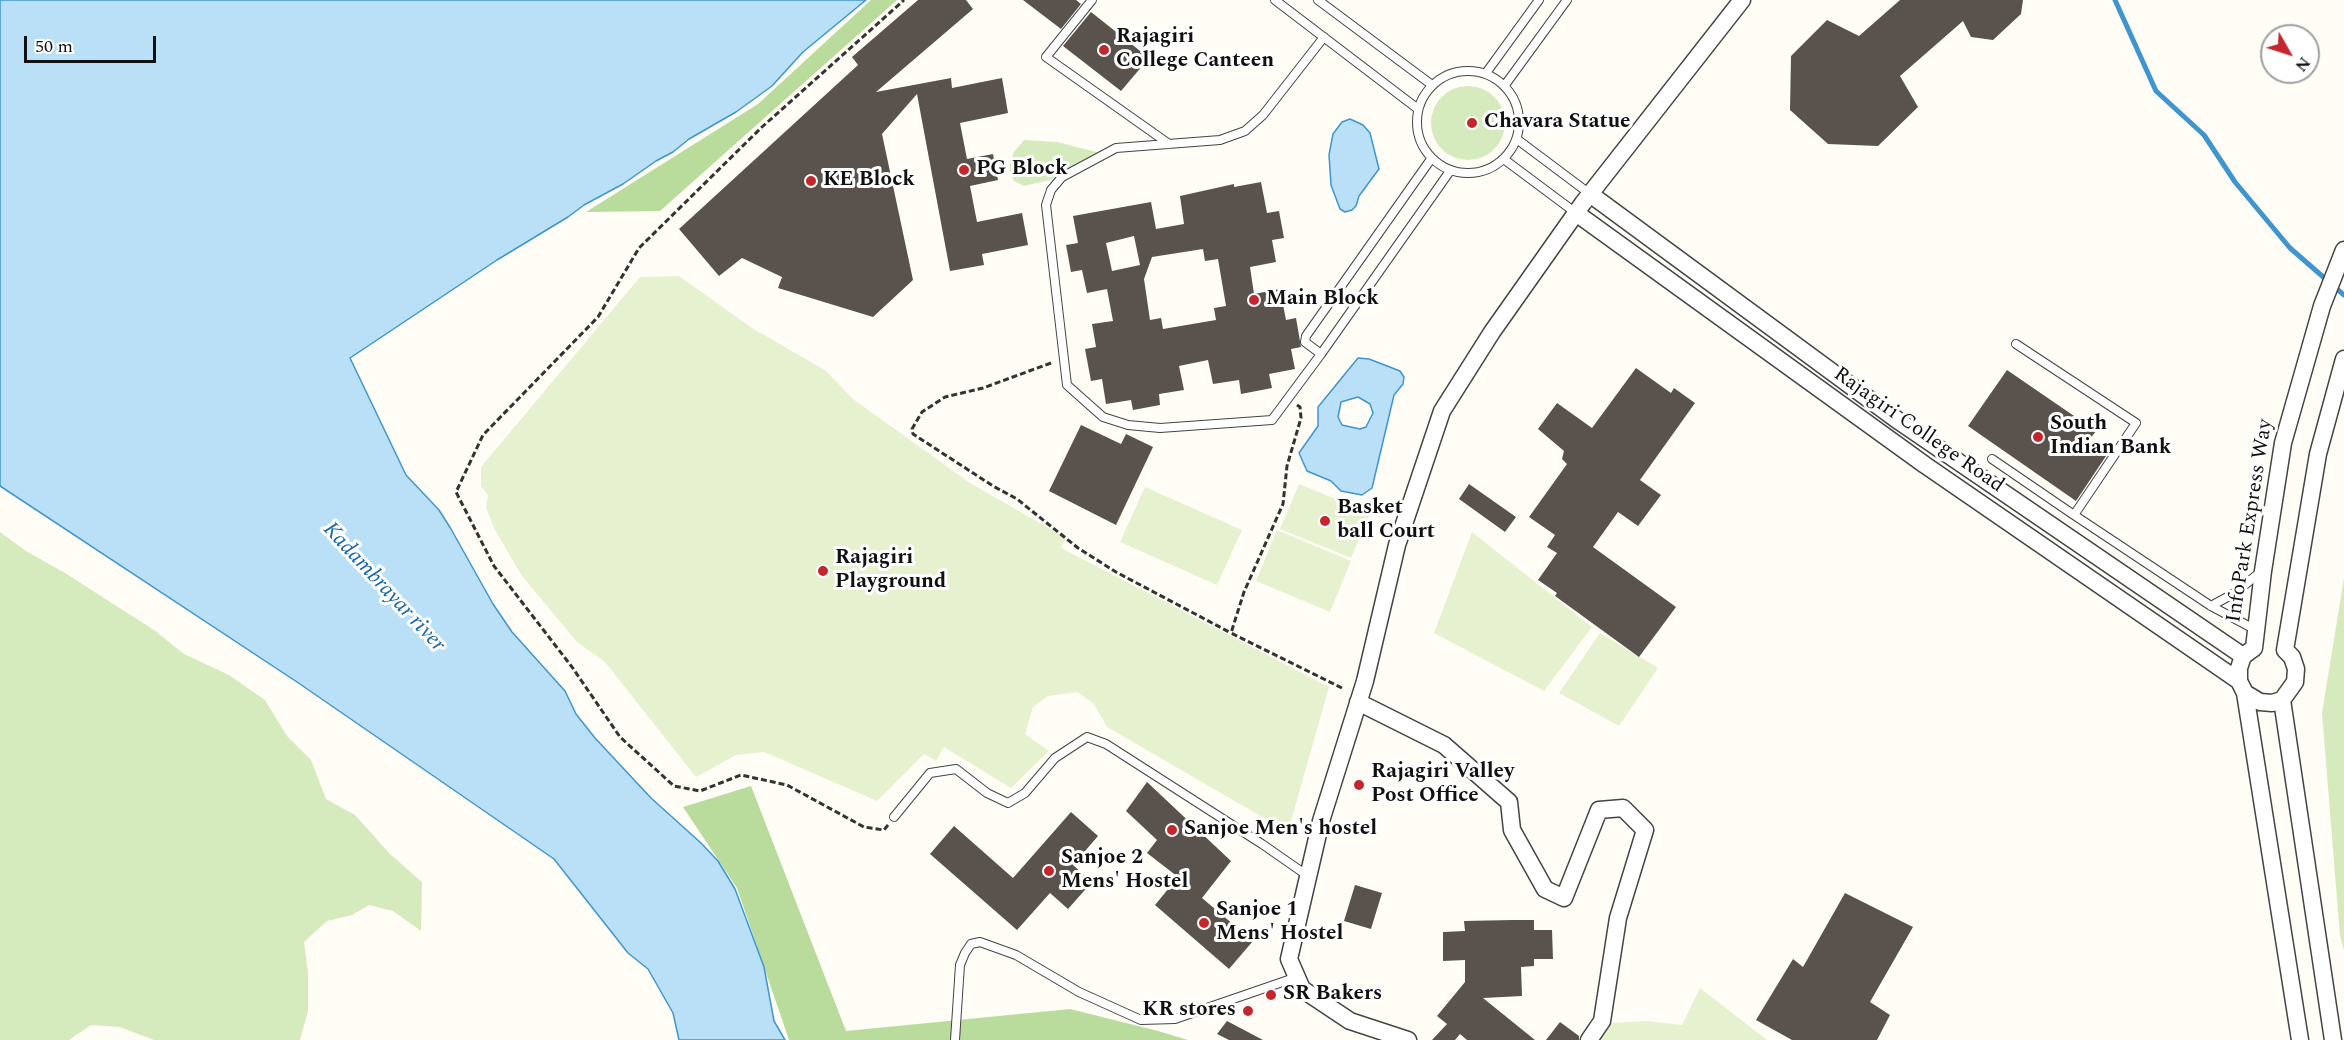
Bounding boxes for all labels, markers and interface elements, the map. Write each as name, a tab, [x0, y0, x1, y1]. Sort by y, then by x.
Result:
scale bar	[27, 24, 159, 62]
north arrow	[2260, 24, 2320, 84]
place label: Rajagiri College Canteen	[1116, 25, 1274, 75]
text: 50 m	[35, 33, 73, 60]
marker: Rajagiri College Canteen	[1097, 43, 1111, 57]
text: N	[2289, 51, 2316, 77]
place label: Chavara Statue	[1484, 110, 1630, 136]
marker: Chavara Statue	[1465, 116, 1479, 130]
place label: PG Block	[976, 157, 1068, 183]
marker: PG Block	[957, 163, 971, 177]
place label: KE Block	[823, 168, 915, 194]
marker: KE Block	[804, 174, 818, 188]
place label: Main Block	[1266, 287, 1379, 313]
marker: Main Block	[1247, 293, 1261, 307]
street label: Rajagiri College Road	[1828, 363, 2008, 499]
place label: South Indian Bank	[2050, 412, 2171, 462]
street label: InfoPark Express Way	[2222, 418, 2280, 624]
marker: South Indian Bank	[2031, 430, 2045, 444]
place label: Basket ball Court	[1337, 496, 1435, 546]
marker: Basket ball Court	[1318, 514, 1332, 528]
water label: Kadambrayar river	[316, 518, 450, 658]
place label: Rajagiri Playground	[835, 546, 946, 596]
marker: Rajagiri Playground	[816, 564, 830, 578]
place label: Rajagiri Valley Post Office	[1371, 760, 1514, 810]
marker: Rajagiri Valley Post Office	[1352, 778, 1366, 792]
place label: Sanjoe Men's hostel	[1184, 817, 1377, 843]
marker: Sanjoe Men's hostel	[1165, 823, 1179, 837]
place label: Sanjoe 2 Mens' Hostel	[1061, 846, 1188, 896]
marker: Sanjoe 2 Mens' Hostel	[1042, 864, 1056, 878]
place label: Sanjoe 1 Mens' Hostel	[1216, 898, 1343, 948]
marker: Sanjoe 1 Mens' Hostel	[1197, 916, 1211, 930]
place label: SR Bakers	[1283, 982, 1382, 1008]
marker: SR Bakers	[1264, 988, 1278, 1002]
place label: KR stores	[1142, 998, 1236, 1024]
marker: KR stores	[1241, 1004, 1255, 1018]

